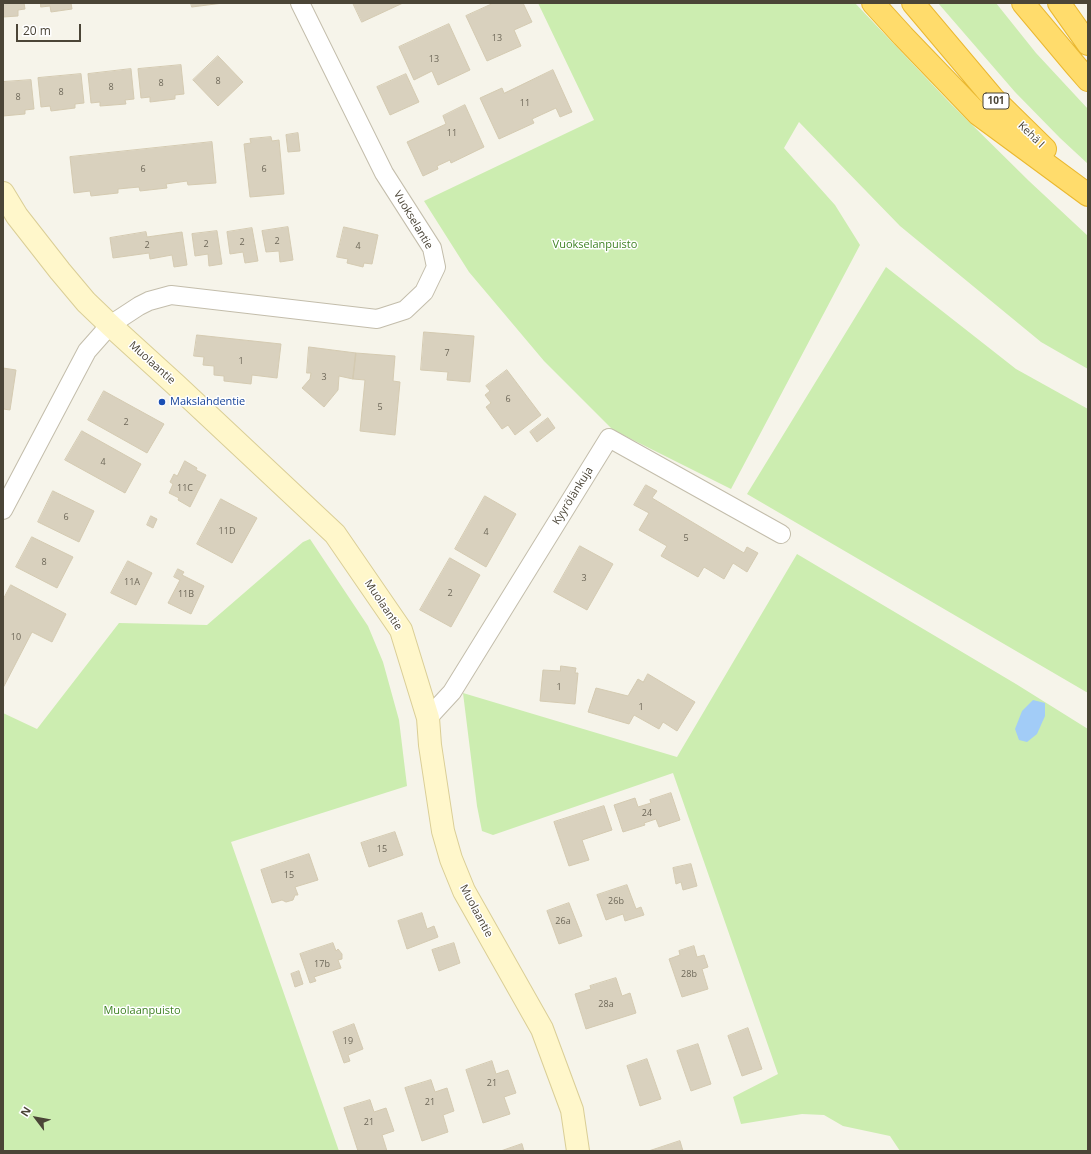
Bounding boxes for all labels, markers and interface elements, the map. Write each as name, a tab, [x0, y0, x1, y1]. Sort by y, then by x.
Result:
scale bar	[18, 16, 83, 42]
text: 20 m	[23, 22, 51, 39]
house number: 13	[492, 33, 502, 43]
house number: 13	[429, 54, 439, 64]
house number: 8	[215, 76, 221, 86]
house number: 8	[158, 78, 164, 88]
house number: 8	[108, 82, 114, 92]
house number: 8	[58, 87, 64, 97]
house number: 8	[15, 92, 21, 102]
road number: 101	[983, 93, 1009, 109]
house number: 11	[520, 98, 530, 108]
street label: Kehä I	[1015, 119, 1047, 151]
house number: 11	[447, 128, 457, 138]
house number: 6	[140, 164, 146, 174]
house number: 6	[261, 164, 267, 174]
street label: Vuokselantie	[390, 188, 436, 252]
house number: 2	[274, 236, 280, 246]
house number: 2	[239, 237, 245, 247]
park label: Vuokselanpuisto	[553, 238, 637, 252]
house number: 2	[203, 239, 209, 249]
house number: 2	[144, 240, 150, 250]
house number: 4	[355, 241, 361, 251]
street label: Muolaantie	[126, 339, 178, 387]
house number: 7	[444, 348, 450, 358]
house number: 1	[238, 356, 244, 366]
house number: 3	[321, 372, 327, 382]
house number: 6	[505, 394, 511, 404]
place label: Makslahdentie	[170, 395, 245, 409]
marker: Makslahdentie	[157, 397, 167, 407]
house number: 5	[377, 402, 383, 412]
house number: 2	[123, 417, 129, 427]
house number: 4	[100, 457, 106, 467]
street label: Kyyrölänkuja	[550, 465, 596, 527]
house number: 11C	[177, 483, 193, 493]
house number: 6	[63, 512, 69, 522]
house number: 11D	[219, 526, 235, 536]
house number: 4	[483, 527, 489, 537]
house number: 5	[683, 533, 689, 543]
house number: 8	[41, 557, 47, 567]
house number: 3	[581, 573, 587, 583]
house number: 11A	[124, 577, 140, 587]
street label: Muolaantie	[361, 577, 405, 633]
house number: 2	[447, 588, 453, 598]
house number: 11B	[178, 589, 194, 599]
house number: 10	[11, 632, 21, 642]
house number: 1	[556, 682, 562, 692]
house number: 1	[638, 702, 644, 712]
house number: 24	[642, 808, 652, 818]
house number: 15	[377, 844, 387, 854]
house number: 15	[284, 870, 294, 880]
street label: Muolaantie	[457, 882, 495, 940]
house number: 26b	[608, 896, 624, 906]
house number: 26a	[555, 916, 571, 926]
house number: 17b	[314, 959, 330, 969]
house number: 28b	[681, 969, 697, 979]
house number: 28a	[598, 999, 614, 1009]
park label: Muolaanpuisto	[103, 1004, 181, 1018]
house number: 19	[343, 1036, 353, 1046]
house number: 21	[487, 1078, 497, 1088]
house number: 21	[425, 1097, 435, 1107]
north arrow	[16, 1098, 56, 1138]
text: N	[17, 1104, 34, 1119]
house number: 21	[364, 1117, 374, 1127]

